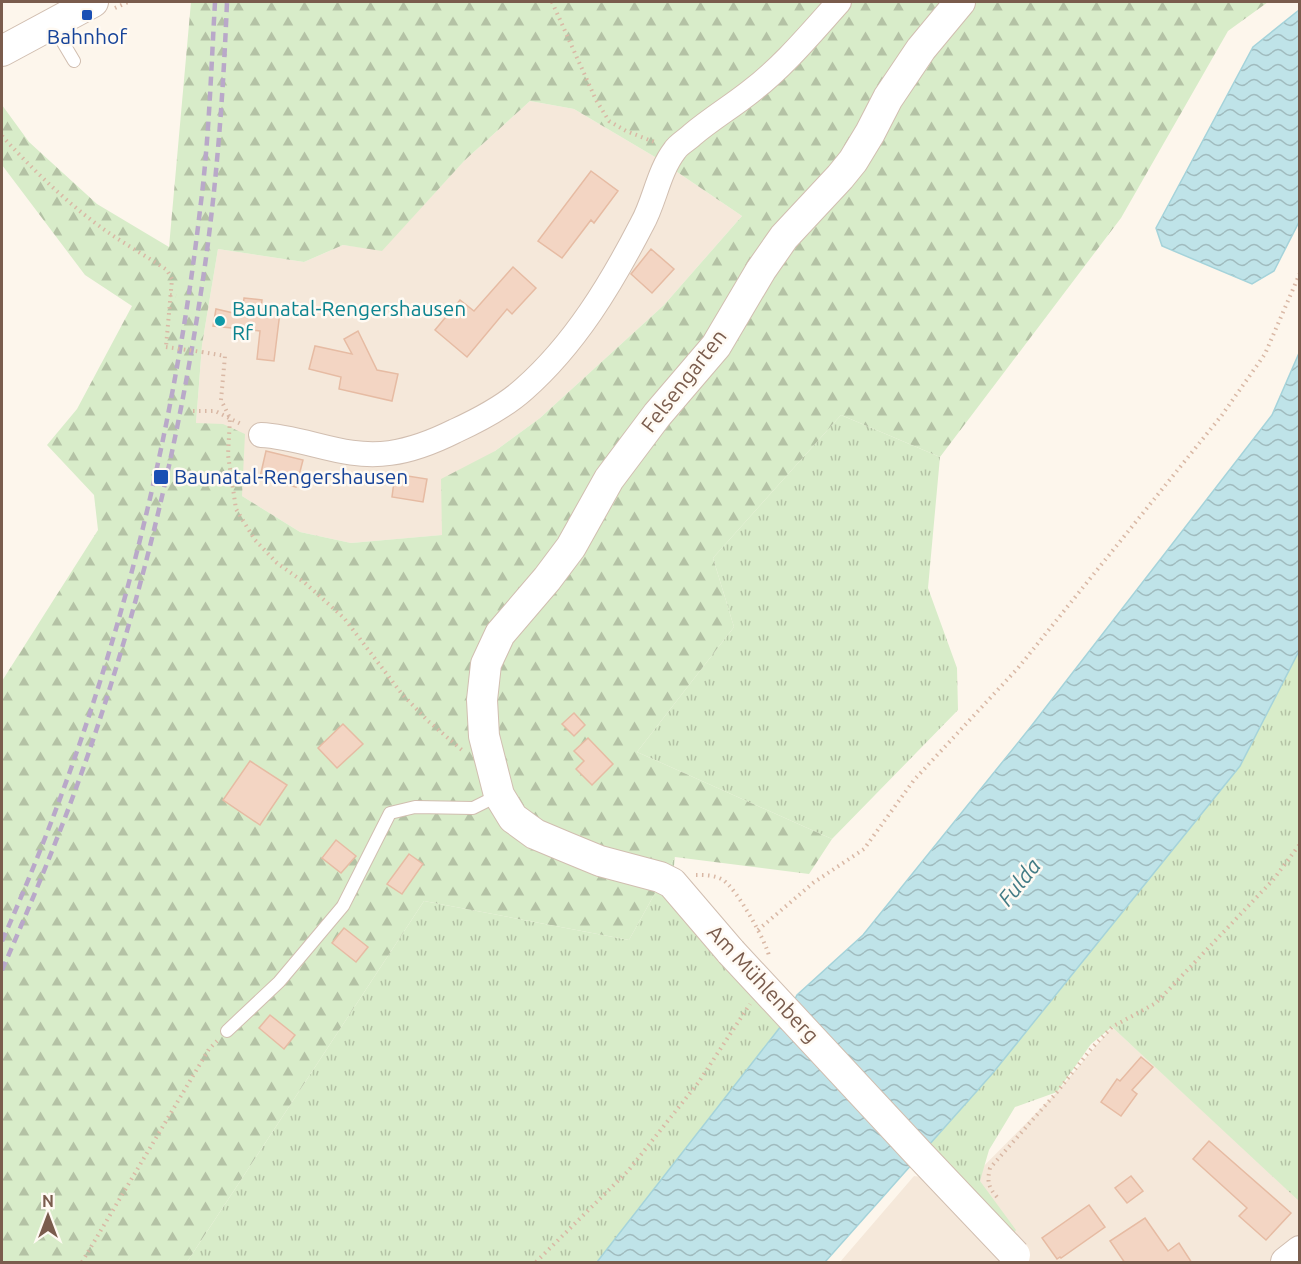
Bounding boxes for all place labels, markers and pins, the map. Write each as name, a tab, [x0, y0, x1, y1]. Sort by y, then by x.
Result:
marker: Bahnhof	[80, 8, 94, 22]
place label: Bahnhof	[47, 24, 128, 48]
place label: Baunatal-Rengershausen Rf	[232, 296, 466, 344]
marker: Baunatal-Rengershausen Rf	[213, 314, 227, 328]
place label: Baunatal-Rengershausen	[174, 464, 408, 488]
marker: Baunatal-Rengershausen	[152, 468, 170, 486]

